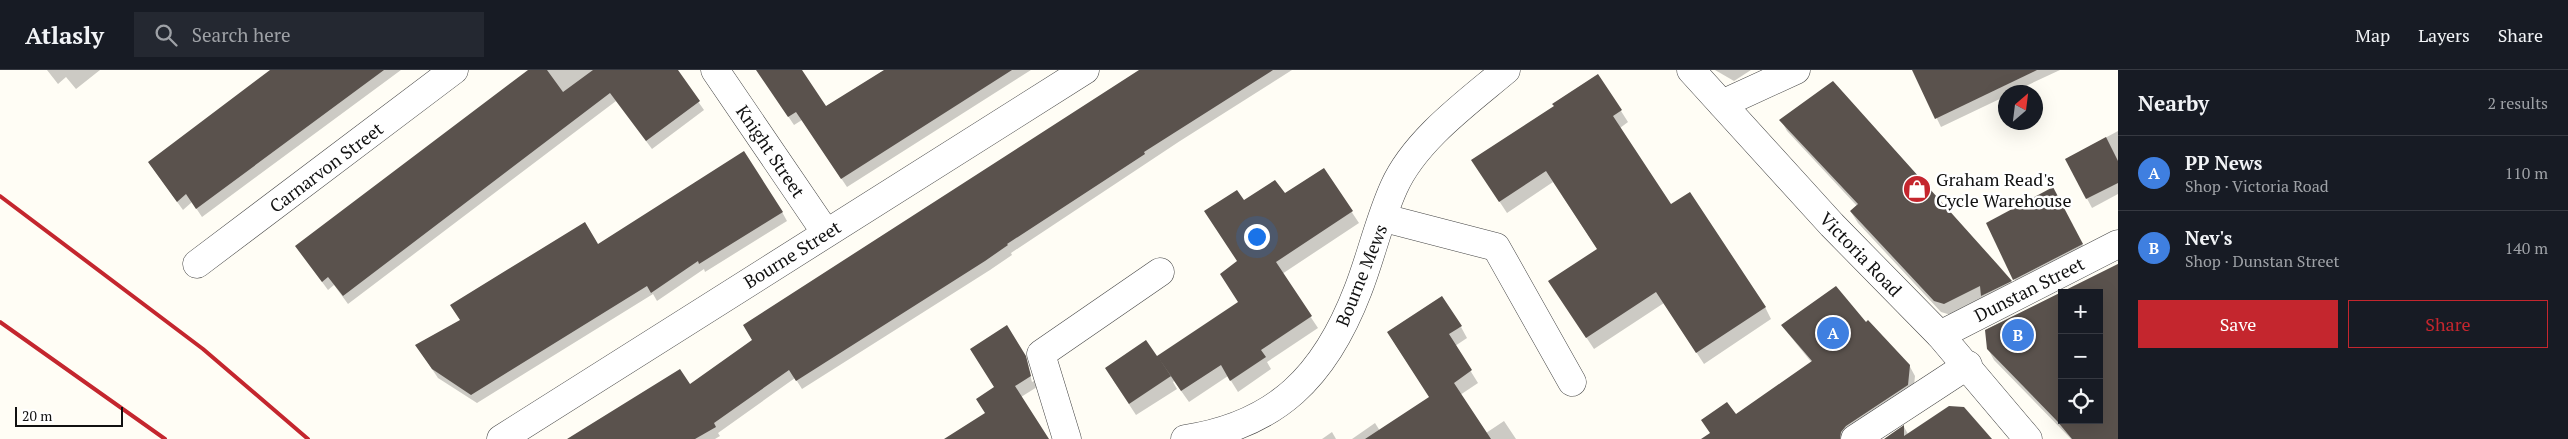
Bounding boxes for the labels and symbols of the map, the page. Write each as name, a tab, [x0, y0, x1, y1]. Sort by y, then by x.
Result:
north arrow	[1998, 85, 2043, 130]
street label: Knight Street	[731, 100, 811, 202]
street label: Carnarvon Street	[264, 116, 388, 218]
place label: Graham Read's Cycle Warehouse	[1936, 167, 2071, 212]
shop icon: Graham Read's Cycle Warehouse	[1902, 174, 1932, 204]
street label: Victoria Road	[1815, 207, 1907, 301]
street label: Bourne Street	[739, 214, 845, 293]
street label: Bourne Mews	[1330, 220, 1392, 330]
your location	[1244, 224, 1270, 250]
street label: Dunstan Street	[1970, 251, 2088, 327]
pin: A	[1817, 314, 1849, 352]
pin: B	[2002, 316, 2034, 354]
scale bar	[15, 404, 122, 427]

